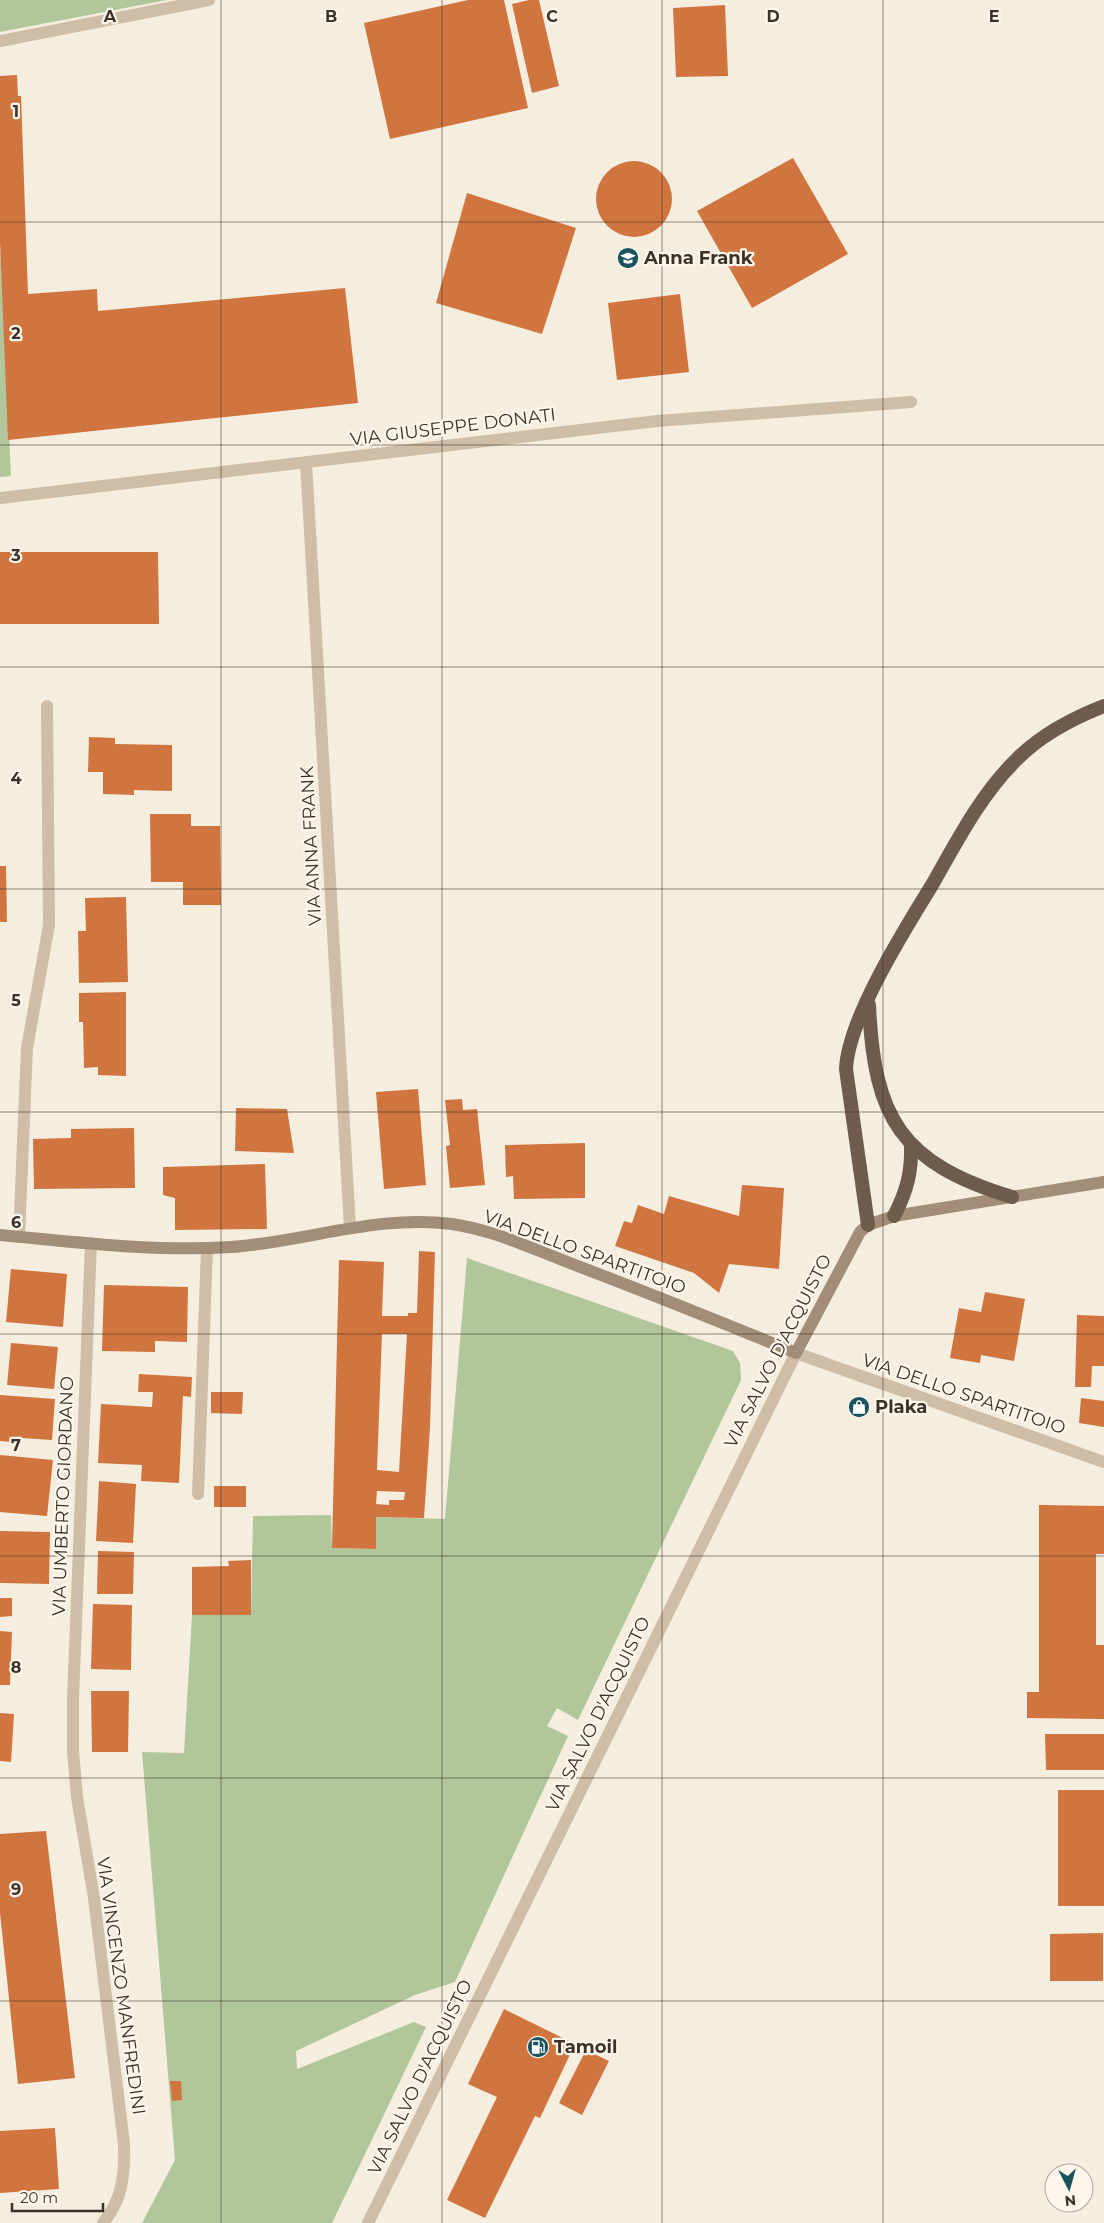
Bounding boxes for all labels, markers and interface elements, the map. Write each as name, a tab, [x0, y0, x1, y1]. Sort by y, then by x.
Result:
text: A	[103, 7, 117, 26]
text: B	[325, 7, 337, 26]
text: C	[546, 7, 558, 26]
text: D	[766, 7, 780, 26]
text: E	[989, 7, 999, 26]
text: 1	[13, 102, 19, 121]
school or university icon: Anna Frank	[616, 246, 640, 270]
place label: Anna Frank	[643, 247, 753, 269]
text: 2	[11, 324, 21, 343]
street label: VIA GIUSEPPE DONATI	[349, 403, 557, 451]
text: 3	[10, 546, 21, 565]
street label: VIA ANNA FRANK	[296, 765, 326, 926]
text: 4	[10, 769, 22, 788]
text: 5	[11, 991, 21, 1010]
street label: VIA DELLO SPARTITOIO	[481, 1205, 689, 1299]
text: 6	[11, 1213, 21, 1232]
street label: VIA SALVO D'ACQUISTO	[720, 1251, 836, 1451]
street label: VIA DELLO SPARTITOIO	[859, 1349, 1069, 1439]
street label: VIA UMBERTO GIORDANO	[48, 1376, 78, 1616]
shop icon: Plaka	[847, 1395, 871, 1419]
place label: Plaka	[875, 1396, 927, 1418]
text: 7	[11, 1436, 21, 1455]
street label: VIA SALVO D'ACQUISTO	[541, 1613, 655, 1815]
text: 8	[11, 1658, 21, 1677]
street label: VIA VINCENZO MANFREDINI	[92, 1856, 150, 2116]
text: 9	[11, 1880, 21, 1899]
street label: VIA SALVO D'ACQUISTO	[363, 1976, 477, 2178]
fuel station icon: Tamoil	[526, 2035, 550, 2059]
place label: Tamoil	[554, 2036, 617, 2058]
north arrow	[1044, 2163, 1094, 2213]
scale bar	[12, 2180, 104, 2212]
text: 20 m	[20, 2188, 58, 2207]
text: N	[1064, 2191, 1077, 2210]

